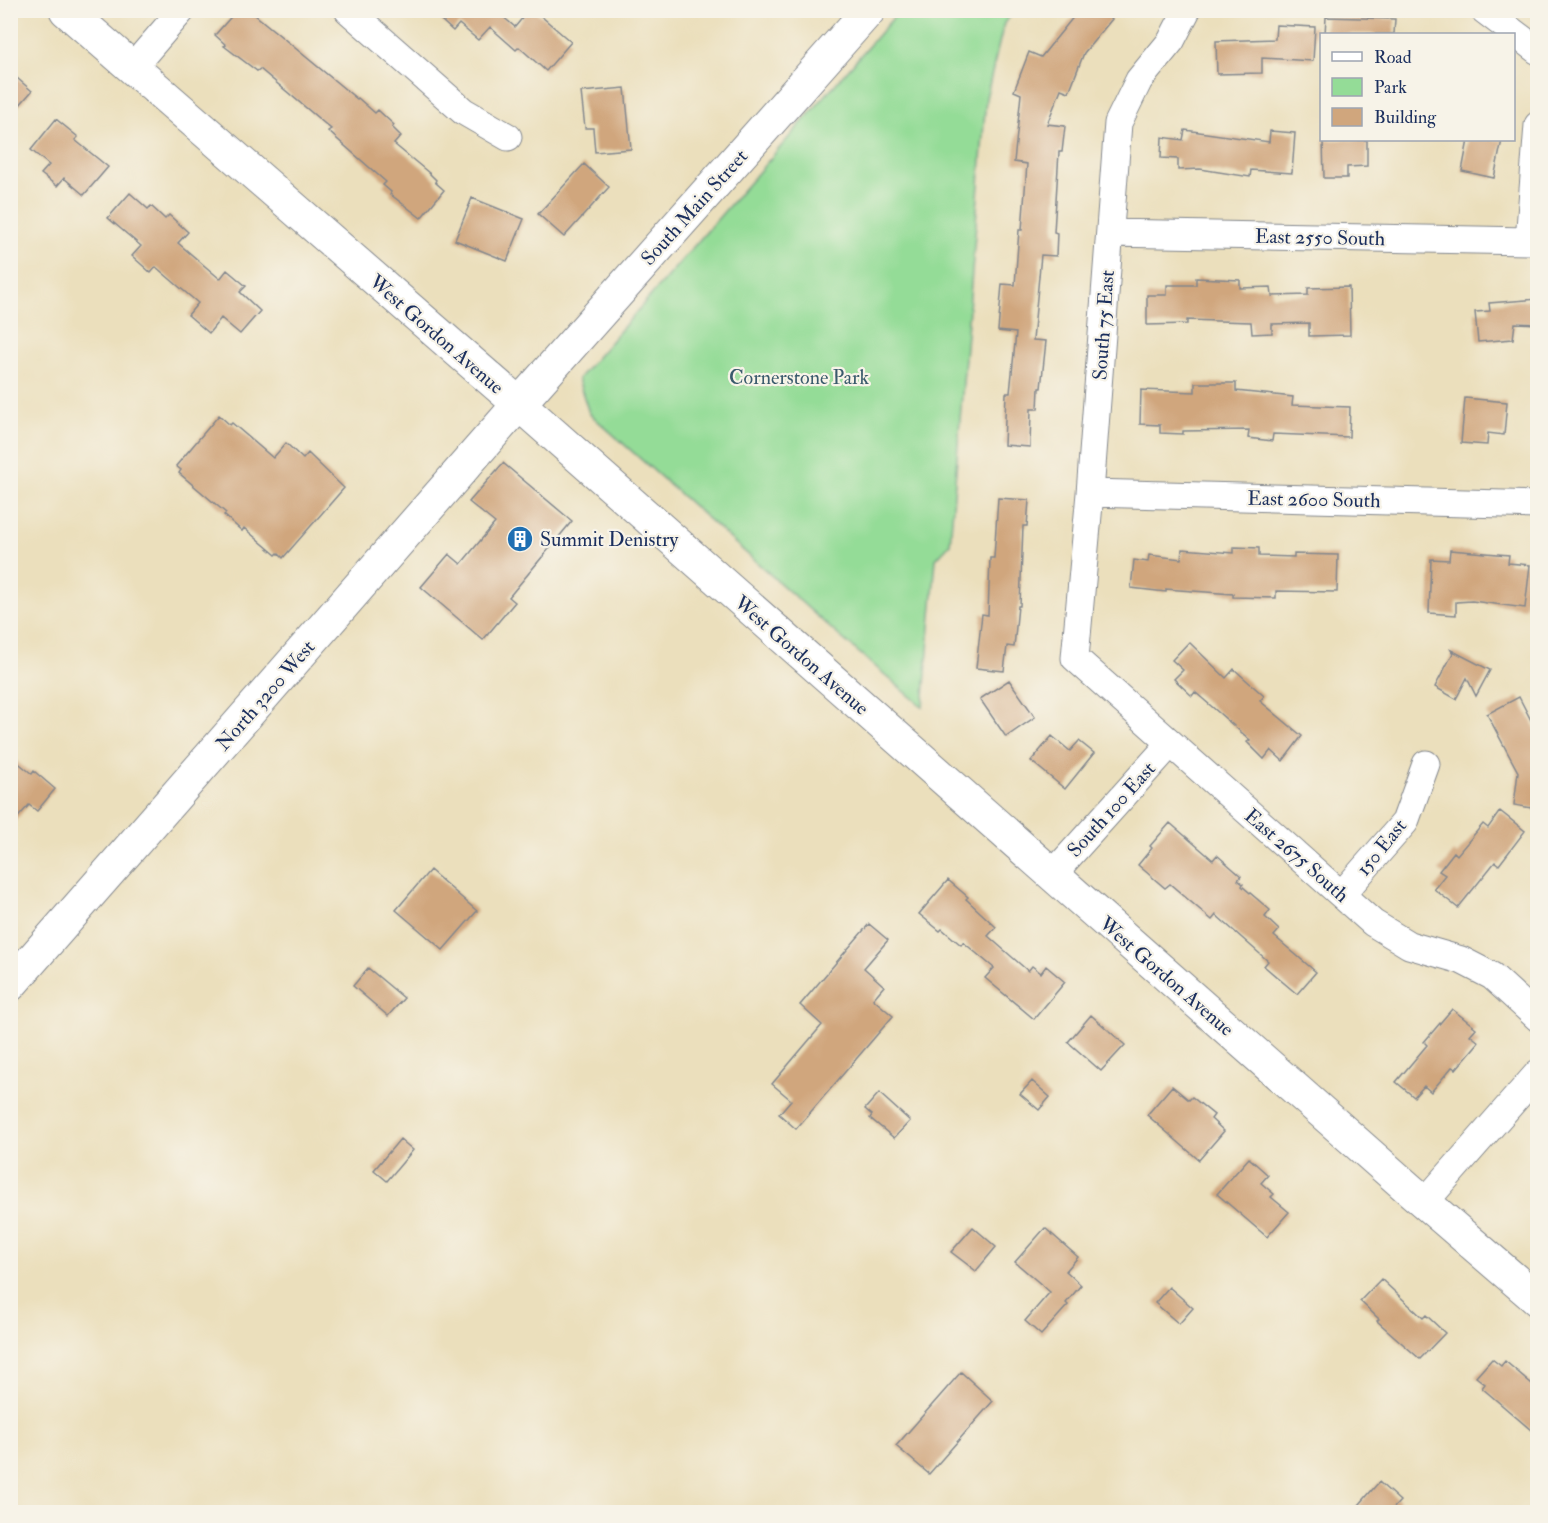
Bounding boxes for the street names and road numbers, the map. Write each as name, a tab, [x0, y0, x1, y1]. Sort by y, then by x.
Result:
street label: South Main Street	[636, 144, 753, 271]
street label: East 2550 South	[1255, 224, 1386, 251]
street label: West Gordon Avenue	[364, 268, 509, 400]
street label: South 75 East	[1087, 269, 1120, 381]
street label: East 2600 South	[1247, 486, 1381, 513]
street label: West Gordon Avenue	[729, 589, 874, 721]
street label: North 3200 West	[211, 634, 321, 756]
street label: South 100 East	[1062, 756, 1161, 862]
street label: East 2675 South	[1239, 803, 1355, 908]
street label: 150 East	[1351, 813, 1412, 881]
street label: West Gordon Avenue	[1094, 910, 1239, 1042]

